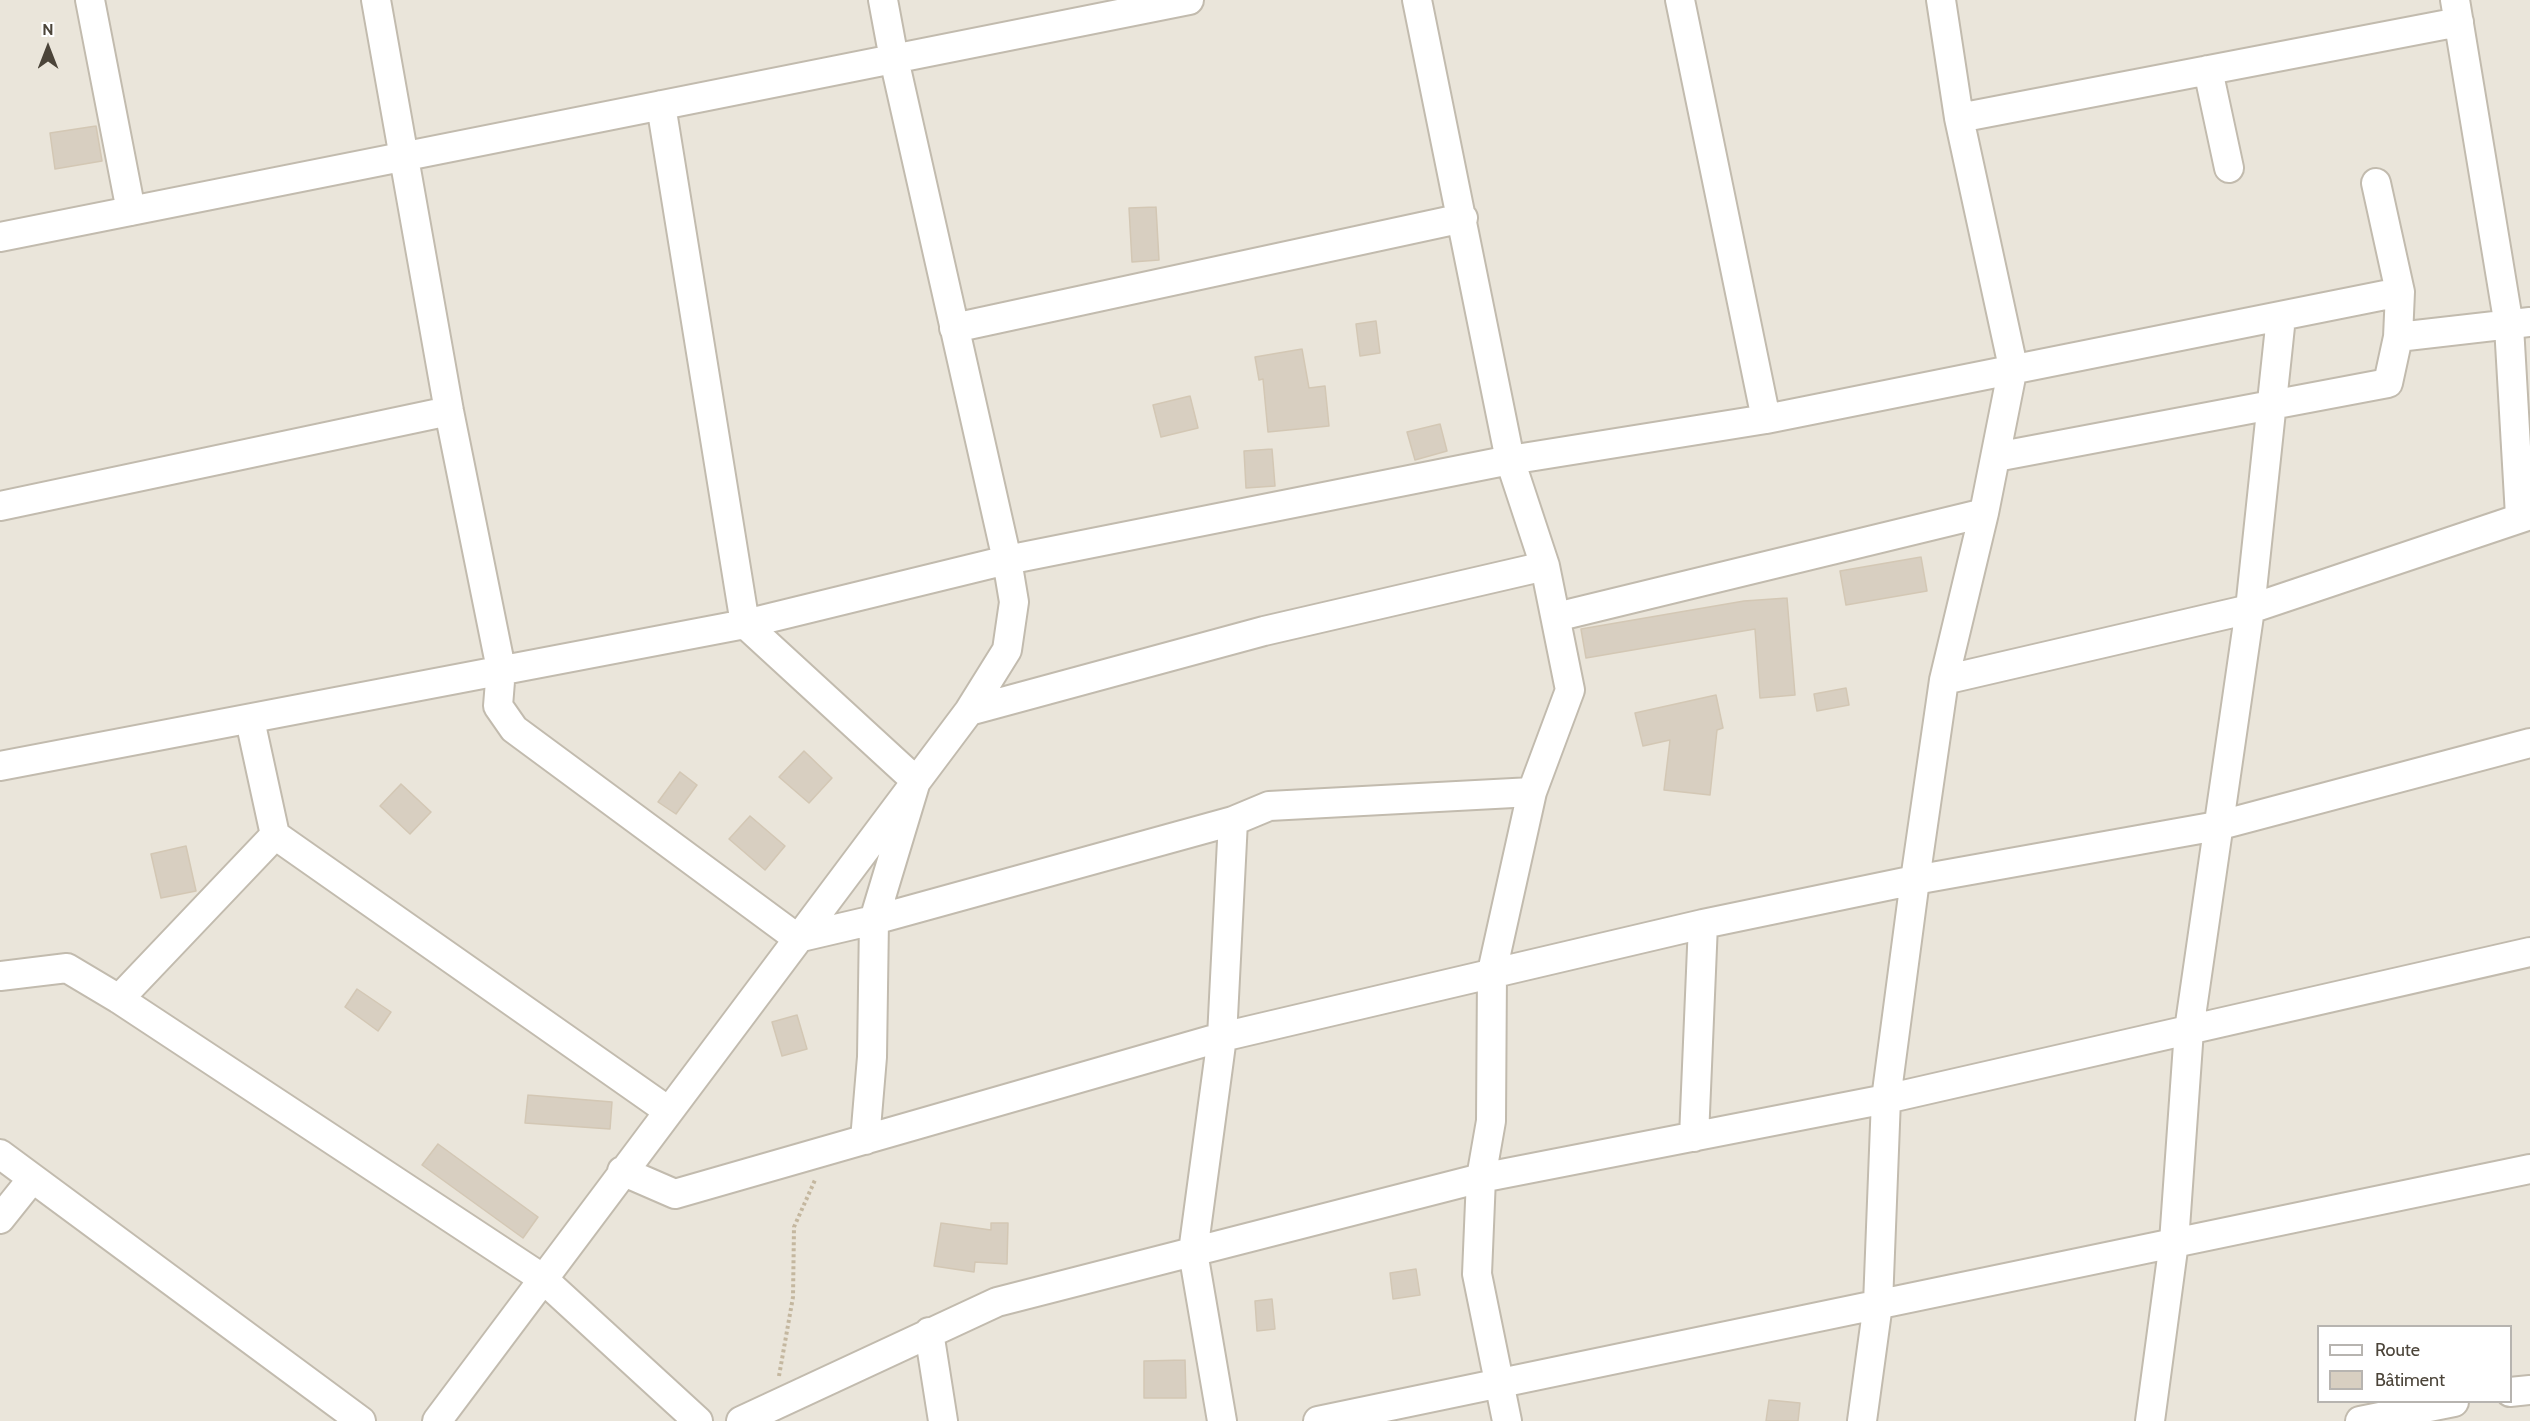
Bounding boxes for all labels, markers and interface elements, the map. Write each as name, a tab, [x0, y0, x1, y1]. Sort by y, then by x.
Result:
north arrow	[18, 18, 78, 78]
text: N	[42, 20, 54, 39]
legend	[2317, 1325, 2512, 1403]
text: Route	[2375, 1339, 2420, 1361]
text: Bâtiment	[2375, 1369, 2445, 1391]

